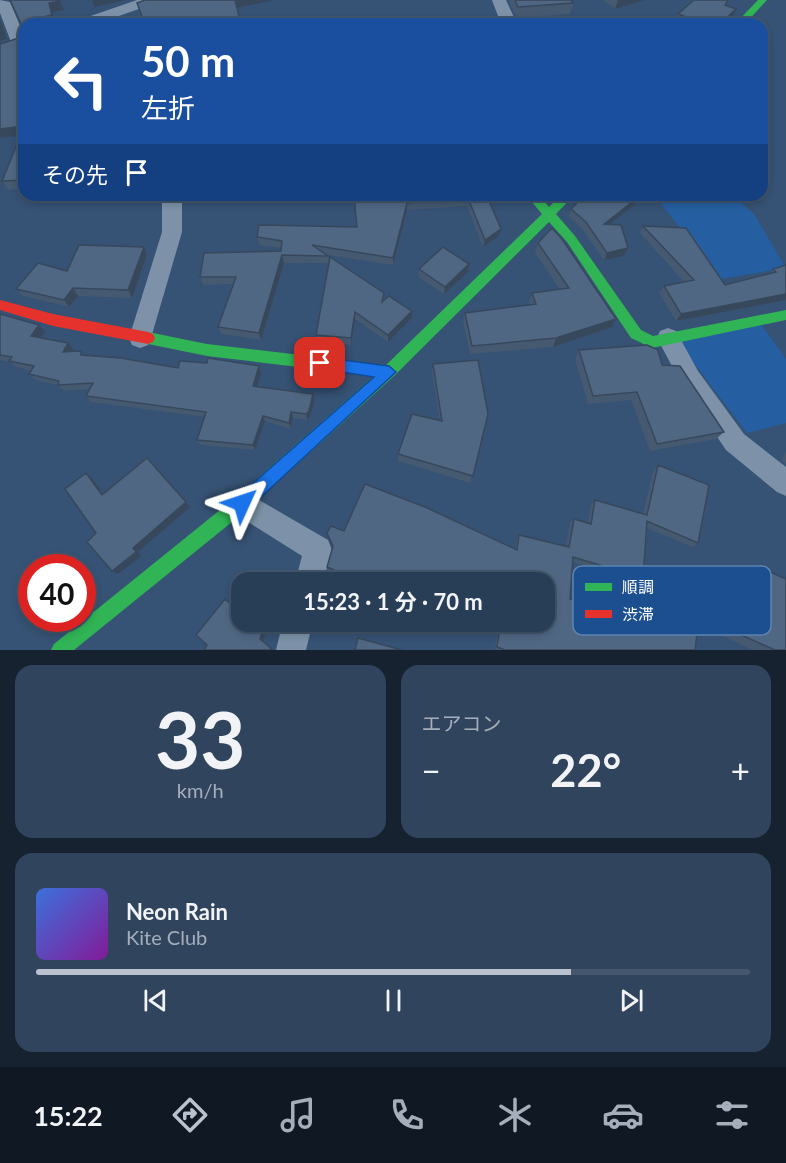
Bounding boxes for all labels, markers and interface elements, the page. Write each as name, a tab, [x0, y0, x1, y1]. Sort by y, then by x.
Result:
text: 50 m	[141, 36, 235, 86]
icon: left	[42, 42, 120, 120]
text: 左折	[141, 91, 195, 124]
icon: arrive	[120, 156, 153, 189]
text: その先	[42, 161, 108, 188]
pin	[294, 337, 345, 388]
icon: arrive	[303, 346, 336, 379]
position arrow	[210, 471, 274, 535]
speed limit sign: 40	[18, 554, 96, 632]
legend	[573, 566, 771, 635]
text: 順調	[622, 577, 654, 596]
text: 15:23 · 1 分 · 70 m	[303, 588, 483, 615]
text: 渋滞	[622, 604, 654, 623]
text: 33	[155, 692, 245, 786]
text: エアコン	[422, 711, 502, 735]
text: 22°	[550, 743, 621, 797]
text: −	[422, 750, 441, 790]
text: +	[731, 750, 750, 790]
text: km/h	[177, 778, 224, 802]
text: Neon Rain	[126, 898, 228, 925]
text: Kite Club	[126, 925, 207, 949]
icon: previous	[139, 984, 172, 1017]
icon: pause	[377, 984, 410, 1017]
icon: next	[615, 984, 648, 1017]
icon: directions	[169, 1094, 211, 1136]
icon: music	[277, 1094, 319, 1136]
icon: phone	[386, 1094, 428, 1136]
icon: climate	[494, 1094, 536, 1136]
icon: car	[602, 1094, 644, 1136]
icon: filters	[711, 1094, 753, 1136]
text: 15:22	[33, 1099, 103, 1132]

